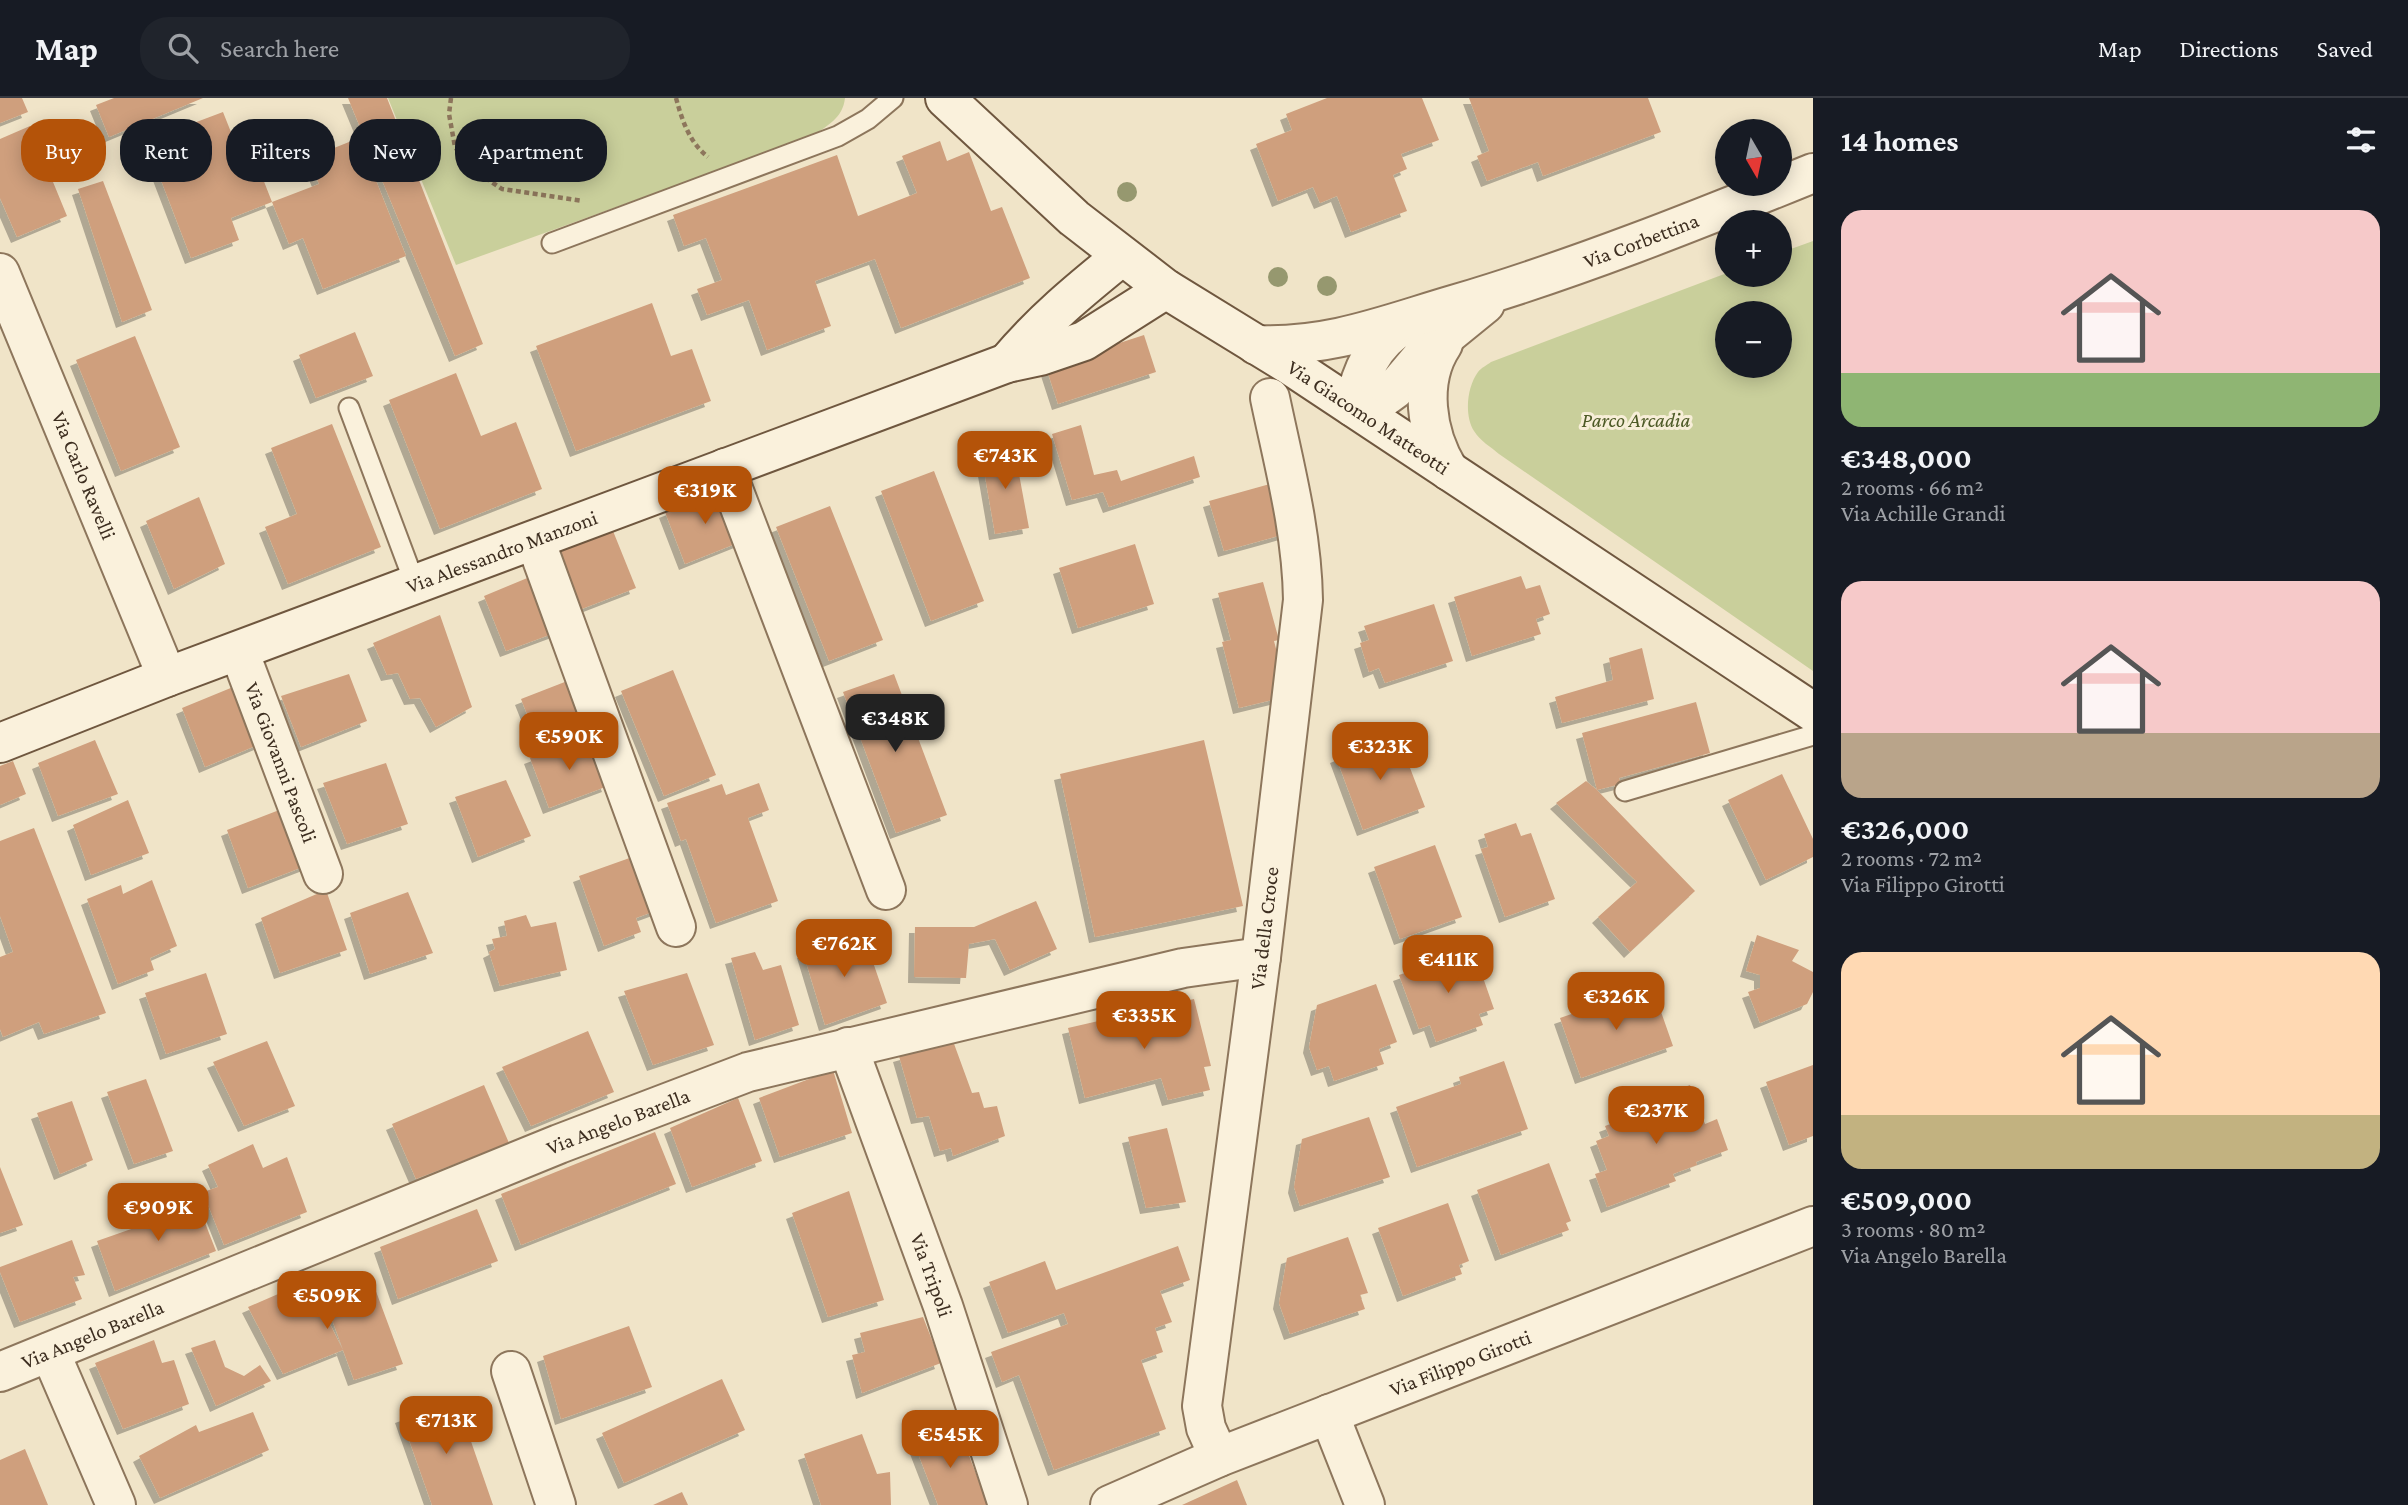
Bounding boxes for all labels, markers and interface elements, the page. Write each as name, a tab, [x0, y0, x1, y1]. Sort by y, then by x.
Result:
search box	[140, 17, 630, 80]
icon: search	[164, 29, 202, 67]
text: Map	[35, 30, 98, 67]
text: Search here	[220, 34, 339, 63]
text: Map	[2098, 35, 2142, 62]
text: Directions	[2180, 35, 2279, 62]
text: Saved	[2317, 35, 2373, 62]
chip: Buy	[21, 119, 106, 182]
chip: Rent	[120, 119, 212, 182]
chip: Filters	[226, 119, 335, 182]
chip: New	[349, 119, 441, 182]
chip: Apartment	[455, 119, 607, 182]
north arrow	[1715, 119, 1792, 196]
map controls	[1715, 119, 1792, 378]
icon: filters	[2342, 121, 2380, 159]
text: 14 homes	[1841, 124, 1959, 157]
street label: Via Corbettina	[1580, 208, 1702, 273]
button: +	[1715, 210, 1792, 287]
icon: home	[2048, 255, 2174, 381]
button: −	[1715, 301, 1792, 378]
street label: Via Giacomo Matteotti	[1283, 355, 1454, 480]
street label: Via Carlo Ravelli	[47, 408, 121, 544]
park label: Parco Arcadia	[1582, 408, 1691, 432]
pin: €743K	[956, 432, 1054, 491]
text: €743K	[973, 441, 1037, 467]
text: €348,000	[1841, 441, 1972, 474]
pin: €319K	[656, 466, 754, 526]
text: 2 rooms · 66 m²	[1841, 474, 1984, 500]
text: €319K	[674, 476, 736, 502]
text: Via Achille Grandi	[1841, 500, 2006, 526]
street label: Via Alessandro Manzoni	[403, 505, 601, 598]
icon: home	[2048, 626, 2174, 752]
street label: Via Giovanni Pascoli	[240, 679, 322, 846]
pin: €348K	[846, 694, 944, 754]
text: €348K	[862, 704, 928, 730]
pin: €590K	[520, 712, 618, 772]
text: €590K	[535, 722, 603, 748]
pin: €323K	[1331, 722, 1429, 782]
text: €323K	[1348, 732, 1412, 758]
text: €326,000	[1841, 812, 1969, 845]
text: 2 rooms · 72 m²	[1841, 845, 1982, 871]
street label: Via della Croce	[1245, 865, 1284, 991]
text: Via Filippo Girotti	[1841, 871, 2005, 897]
pin: €762K	[795, 920, 893, 979]
text: €762K	[812, 929, 876, 955]
pin: €411K	[1399, 936, 1497, 995]
text: €411K	[1418, 945, 1478, 971]
pin: €326K	[1567, 972, 1665, 1032]
text: €326K	[1583, 982, 1649, 1008]
pin: €335K	[1095, 992, 1193, 1051]
icon: home	[2048, 997, 2174, 1123]
text: €335K	[1112, 1001, 1176, 1027]
street label: Via Angelo Barella	[543, 1083, 693, 1160]
pin: €237K	[1607, 1086, 1705, 1146]
text: €237K	[1624, 1096, 1688, 1122]
text: €509,000	[1841, 1183, 1972, 1216]
pin: €909K	[109, 1184, 207, 1243]
text: €909K	[124, 1193, 192, 1219]
text: 3 rooms · 80 m²	[1841, 1216, 1986, 1242]
street label: Via Tripoli	[905, 1230, 958, 1321]
text: Via Angelo Barella	[1841, 1242, 2007, 1268]
pin: €509K	[278, 1272, 376, 1331]
text: €509K	[293, 1281, 361, 1307]
street label: Via Angelo Barella	[18, 1294, 168, 1374]
street label: Via Filippo Girotti	[1386, 1325, 1535, 1401]
pin: €713K	[397, 1396, 495, 1456]
text: €713K	[416, 1406, 476, 1432]
pin: €545K	[901, 1410, 999, 1470]
text: €545K	[918, 1420, 982, 1446]

